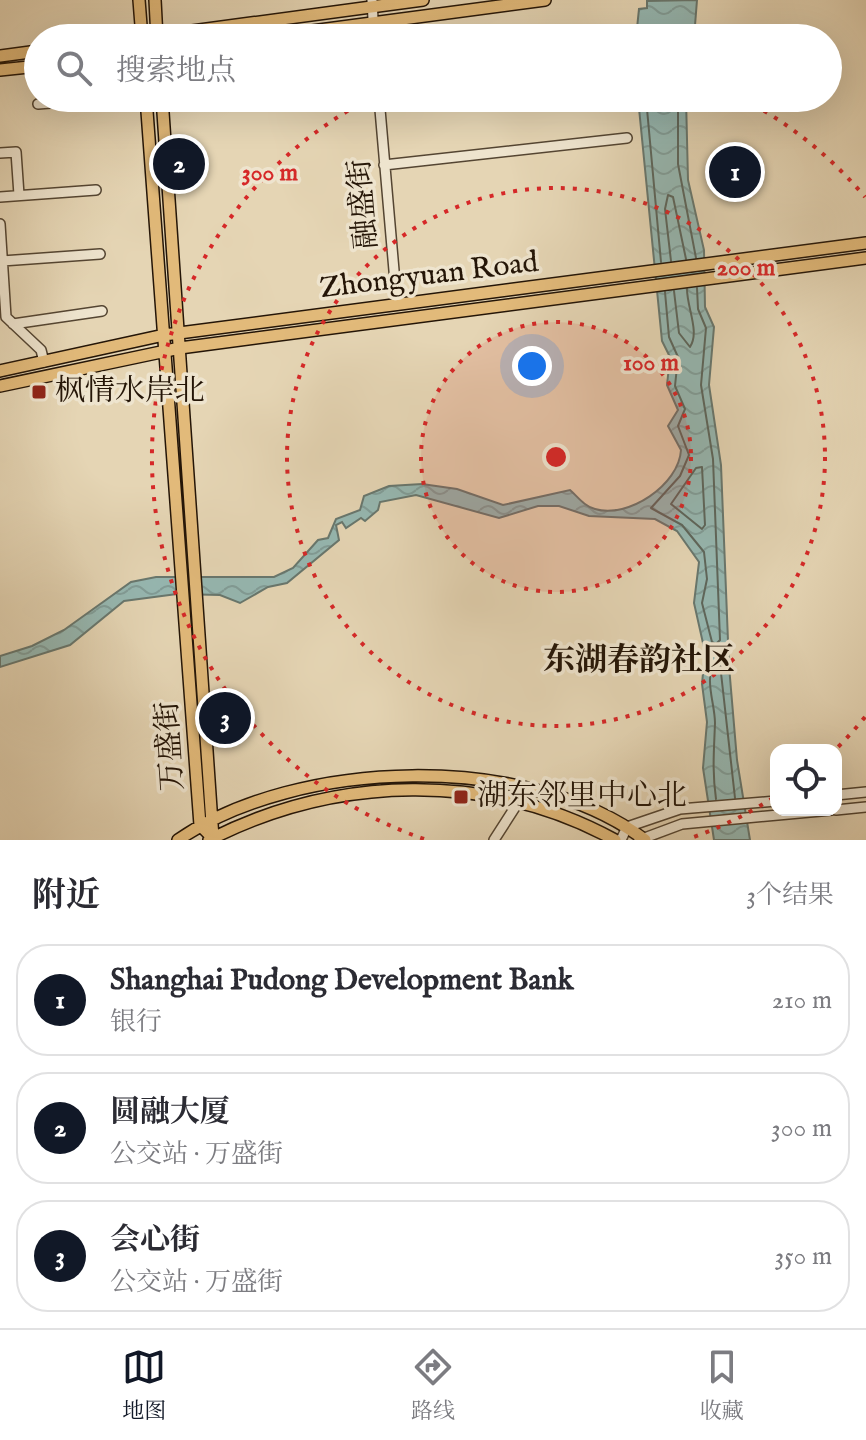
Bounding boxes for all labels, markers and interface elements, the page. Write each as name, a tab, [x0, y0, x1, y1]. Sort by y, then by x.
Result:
search box	[24, 24, 842, 112]
icon: search	[52, 46, 96, 90]
text: 搜索地点	[116, 53, 236, 91]
pin: 2	[153, 134, 205, 194]
pin: 1	[709, 142, 761, 202]
text: 300 m	[242, 158, 299, 189]
street label: 融盛街	[341, 158, 387, 250]
street label: Zhongyuan Road	[318, 244, 541, 308]
text: 200 m	[717, 253, 776, 284]
your location	[512, 346, 552, 386]
text: 100 m	[623, 348, 680, 379]
place label: 枫情水岸北	[55, 373, 205, 411]
marker: 枫情水岸北	[30, 383, 48, 401]
centre of rings	[542, 443, 570, 471]
district label: 东湖春韵社区	[543, 641, 735, 682]
pin: 3	[199, 688, 251, 748]
street label: 万盛街	[149, 700, 193, 792]
map controls	[770, 744, 842, 816]
button: locate	[770, 744, 842, 816]
place label: 湖东邻里中心北	[477, 778, 687, 816]
marker: 湖东邻里中心北	[452, 788, 470, 806]
text: 附近	[32, 875, 100, 918]
text: 3个结果	[746, 879, 834, 912]
text: Shanghai Pudong Development Bank	[110, 962, 573, 1000]
text: 1	[55, 984, 65, 1017]
text: 210 m	[772, 984, 832, 1017]
text: 银行	[110, 1006, 162, 1039]
text: 圆融大厦	[110, 1094, 230, 1132]
text: 2	[54, 1112, 66, 1145]
text: 300 m	[771, 1112, 832, 1145]
text: 公交站 · 万盛街	[110, 1138, 283, 1171]
text: 会心街	[110, 1222, 200, 1260]
text: 3	[55, 1240, 65, 1273]
text: 350 m	[774, 1240, 832, 1273]
text: 公交站 · 万盛街	[110, 1266, 283, 1299]
tab: 地图	[122, 1345, 166, 1426]
tab: 路线	[411, 1345, 455, 1426]
tab: 收藏	[700, 1345, 744, 1426]

